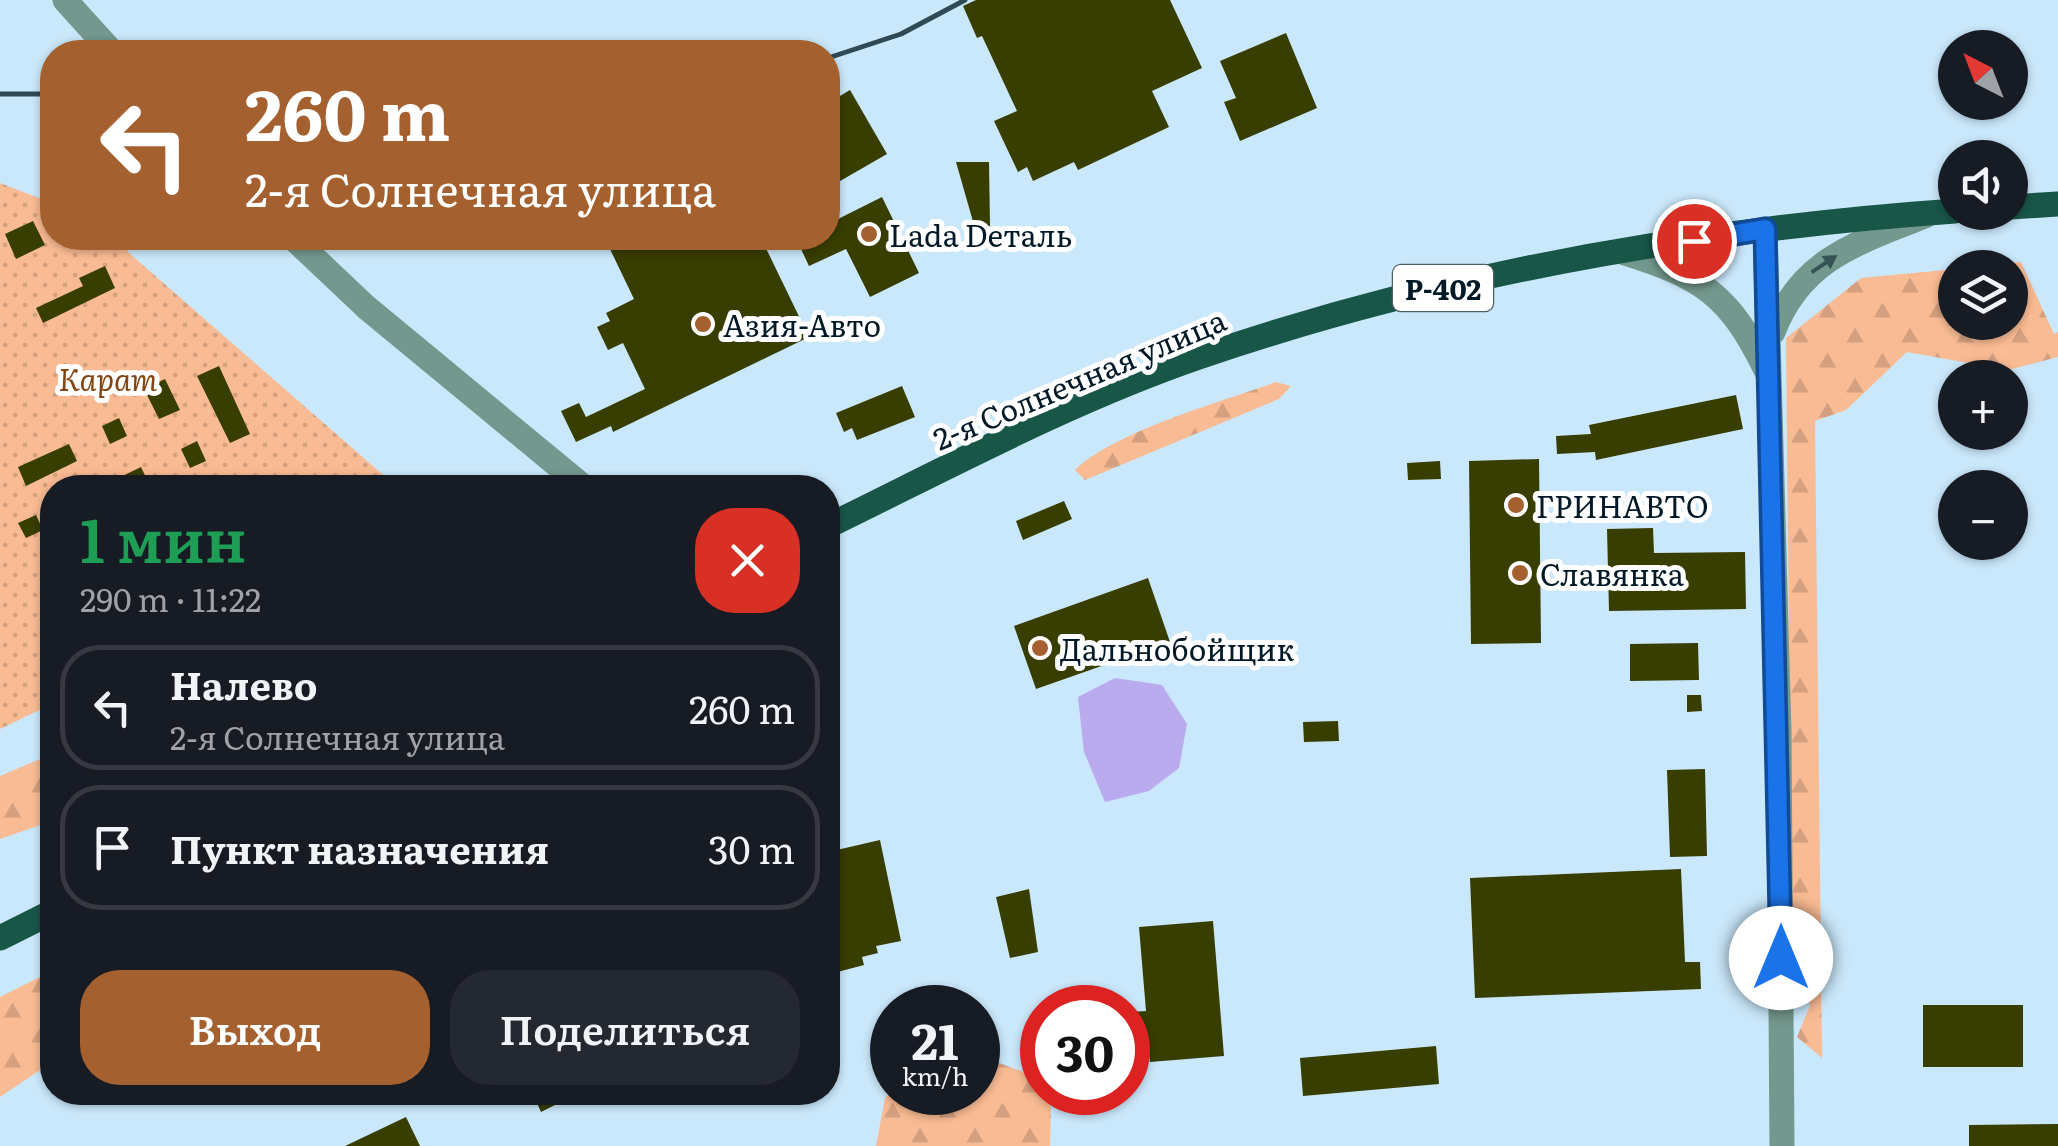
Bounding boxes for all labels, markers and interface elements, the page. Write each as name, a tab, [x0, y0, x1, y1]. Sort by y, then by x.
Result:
north arrow	[1938, 30, 2028, 120]
map controls	[1938, 30, 2028, 560]
text: 260 m	[245, 59, 450, 163]
icon: left	[80, 80, 210, 210]
button: sound	[1938, 140, 2028, 230]
text: 2-я Солнечная улица	[245, 154, 716, 221]
pin	[1652, 199, 1737, 284]
place label: Lada Dеталь	[889, 212, 1072, 256]
icon: arrive	[1667, 214, 1722, 269]
marker: Lada Dеталь	[858, 223, 880, 245]
button: layers	[1938, 250, 2028, 340]
one-way arrow	[1810, 255, 1837, 273]
road number: Р-402	[1393, 265, 1493, 311]
street label: 2-я Солнечная улица	[926, 296, 1233, 460]
place label: Азия-Авто	[723, 302, 881, 346]
marker: Азия-Авто	[692, 313, 714, 335]
park label: Карат	[59, 356, 157, 400]
button: +	[1938, 360, 2028, 450]
button: −	[1938, 470, 2028, 560]
place label: ГРИНАВТО	[1536, 483, 1708, 527]
text: 1 мин	[80, 492, 247, 581]
marker: ГРИНАВТО	[1505, 494, 1527, 516]
button: close	[695, 508, 800, 613]
place label: Славянка	[1540, 551, 1685, 595]
marker: Славянка	[1509, 562, 1531, 584]
text: 290 m · 11:22	[80, 574, 261, 622]
place label: Дальнобойщик	[1060, 626, 1294, 670]
marker: Дальнобойщик	[1029, 637, 1051, 659]
text: Налево	[170, 655, 317, 712]
text: 260 m	[689, 679, 795, 736]
icon: left	[85, 680, 140, 735]
text: 2-я Солнечная улица	[170, 712, 505, 760]
text: Пункт назначения	[170, 819, 549, 876]
text: 30 m	[708, 819, 795, 876]
icon: arrive	[85, 820, 140, 875]
position arrow	[1729, 906, 1833, 1010]
button: Выход	[80, 970, 430, 1085]
button: Поделиться	[450, 970, 800, 1085]
speed limit sign: 30	[1020, 985, 1150, 1115]
text: 21	[911, 1001, 959, 1075]
text: km/h	[902, 1057, 968, 1094]

